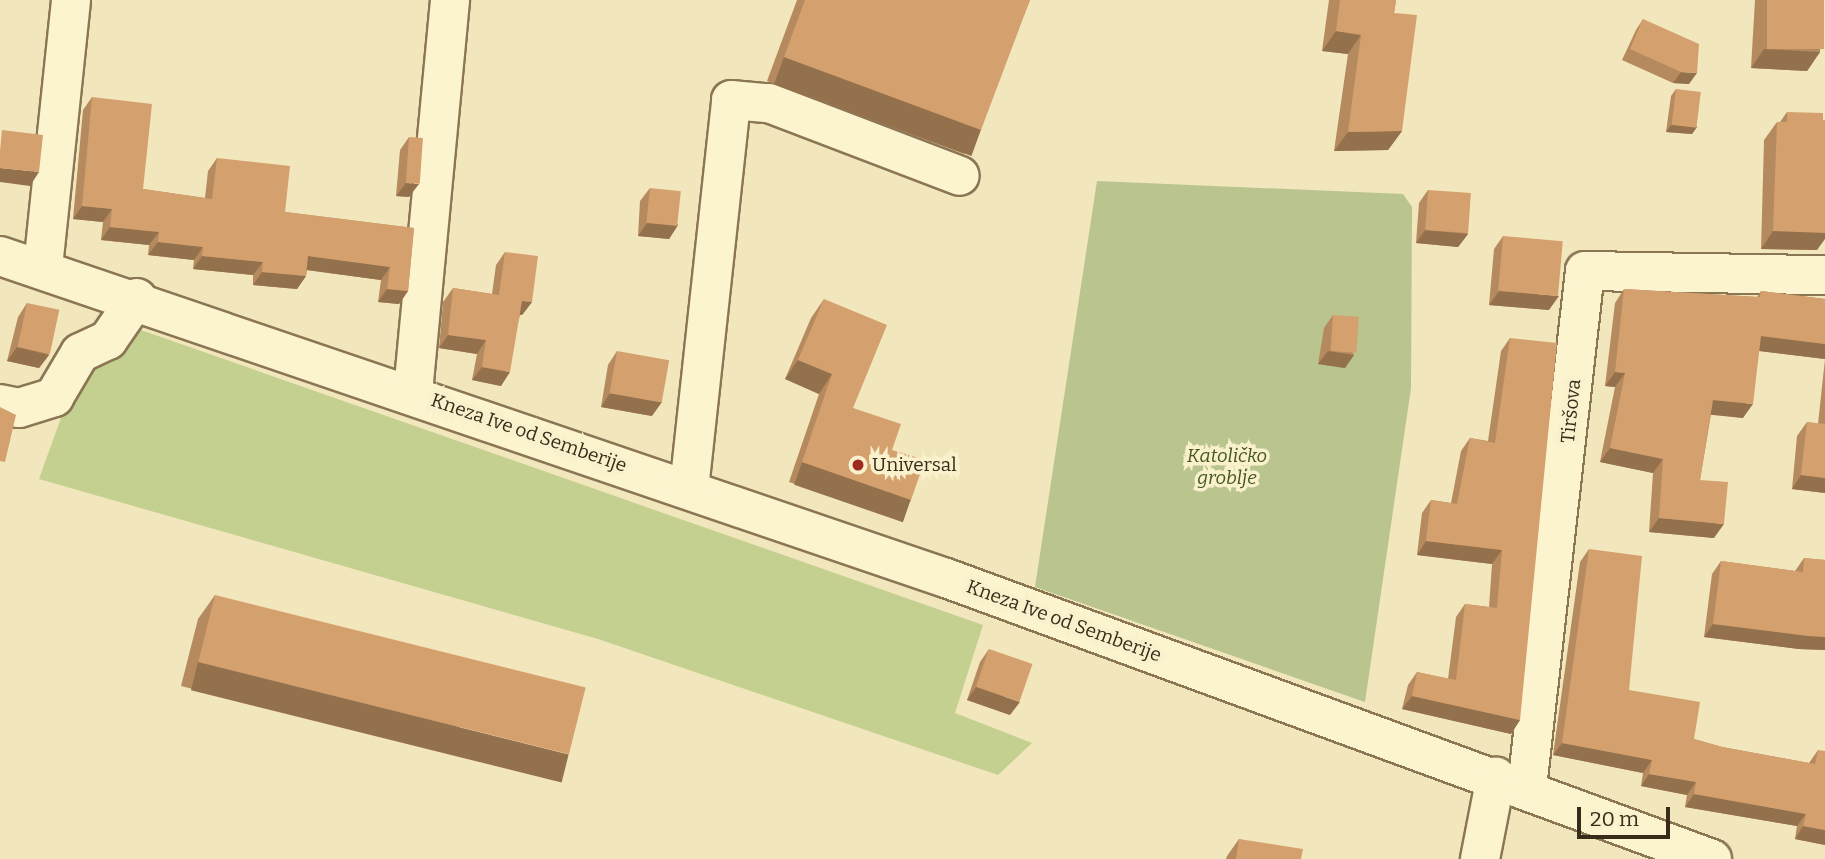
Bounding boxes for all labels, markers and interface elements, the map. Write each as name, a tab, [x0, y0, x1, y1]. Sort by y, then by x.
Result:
street label: Tiršova	[1556, 378, 1586, 444]
street label: Kneza Ive od Semberije	[428, 389, 630, 477]
park label: Katoličko groblje	[1187, 445, 1267, 489]
place label: Universal	[872, 454, 957, 476]
marker: Universal	[850, 457, 866, 473]
street label: Kneza Ive od Semberije	[964, 575, 1164, 667]
scale bar	[1580, 792, 1673, 836]
text: 20 m	[1590, 806, 1639, 832]

